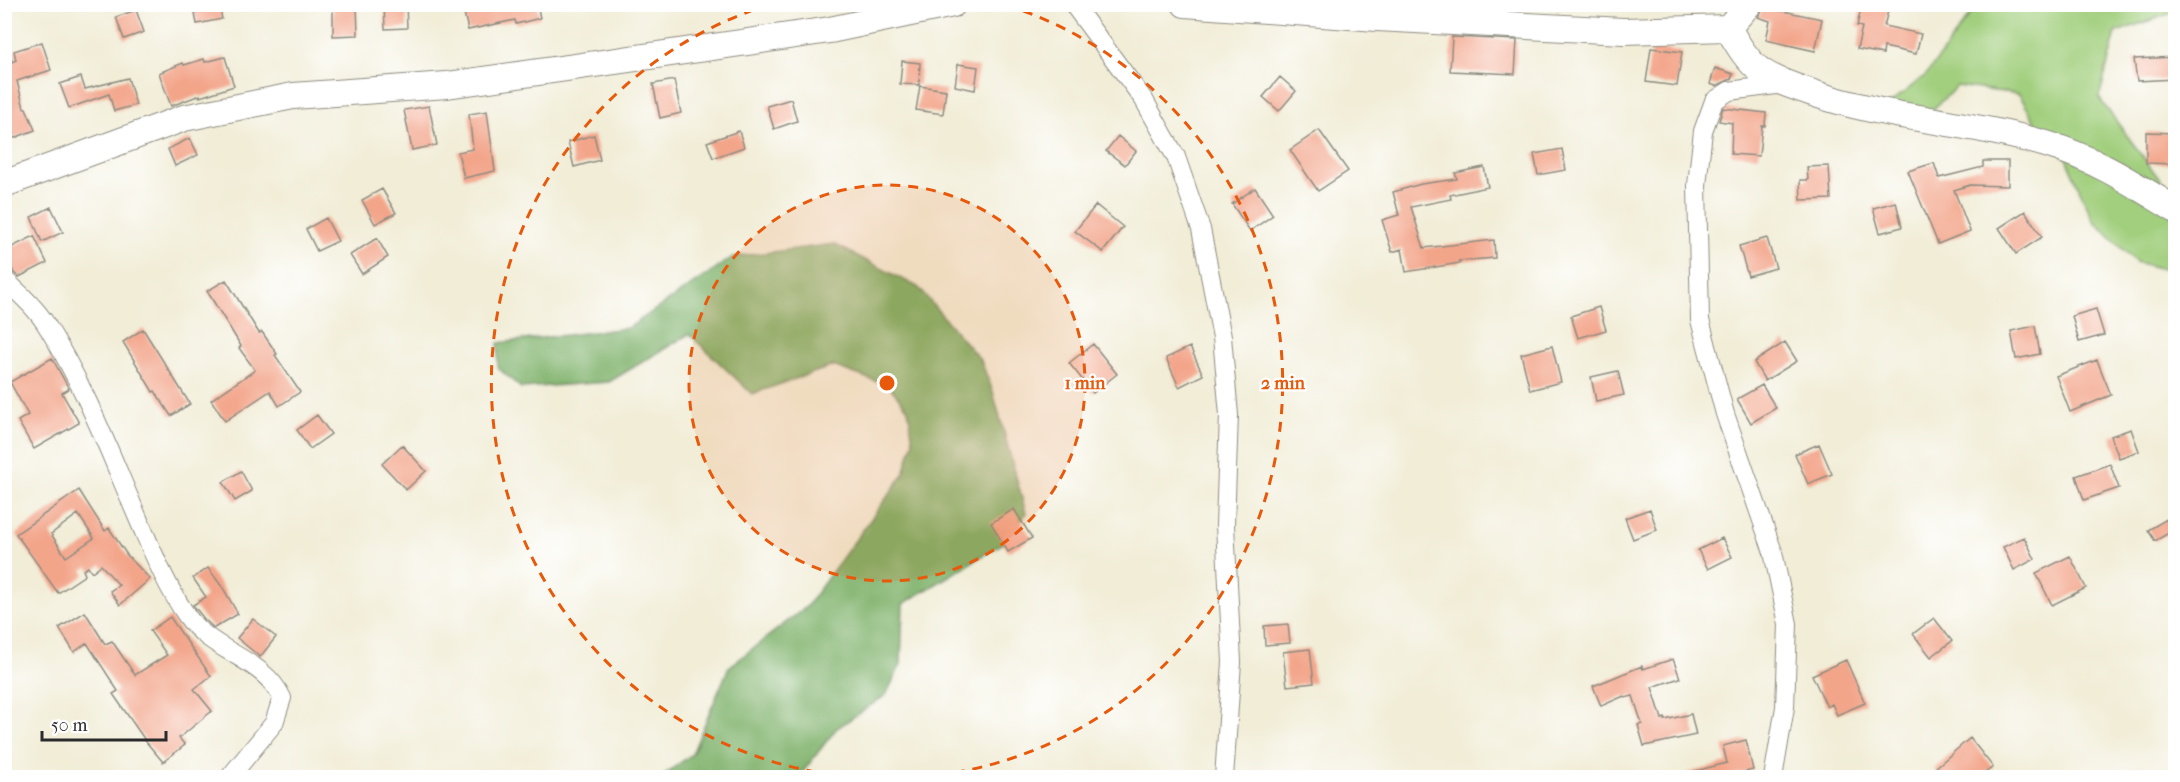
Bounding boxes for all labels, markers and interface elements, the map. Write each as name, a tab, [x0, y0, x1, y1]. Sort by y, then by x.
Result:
centre of rings	[877, 373, 897, 393]
text: 1 min	[1064, 373, 1106, 394]
text: 2 min	[1261, 373, 1305, 394]
scale bar	[42, 704, 166, 742]
text: 50 m	[51, 715, 88, 736]

